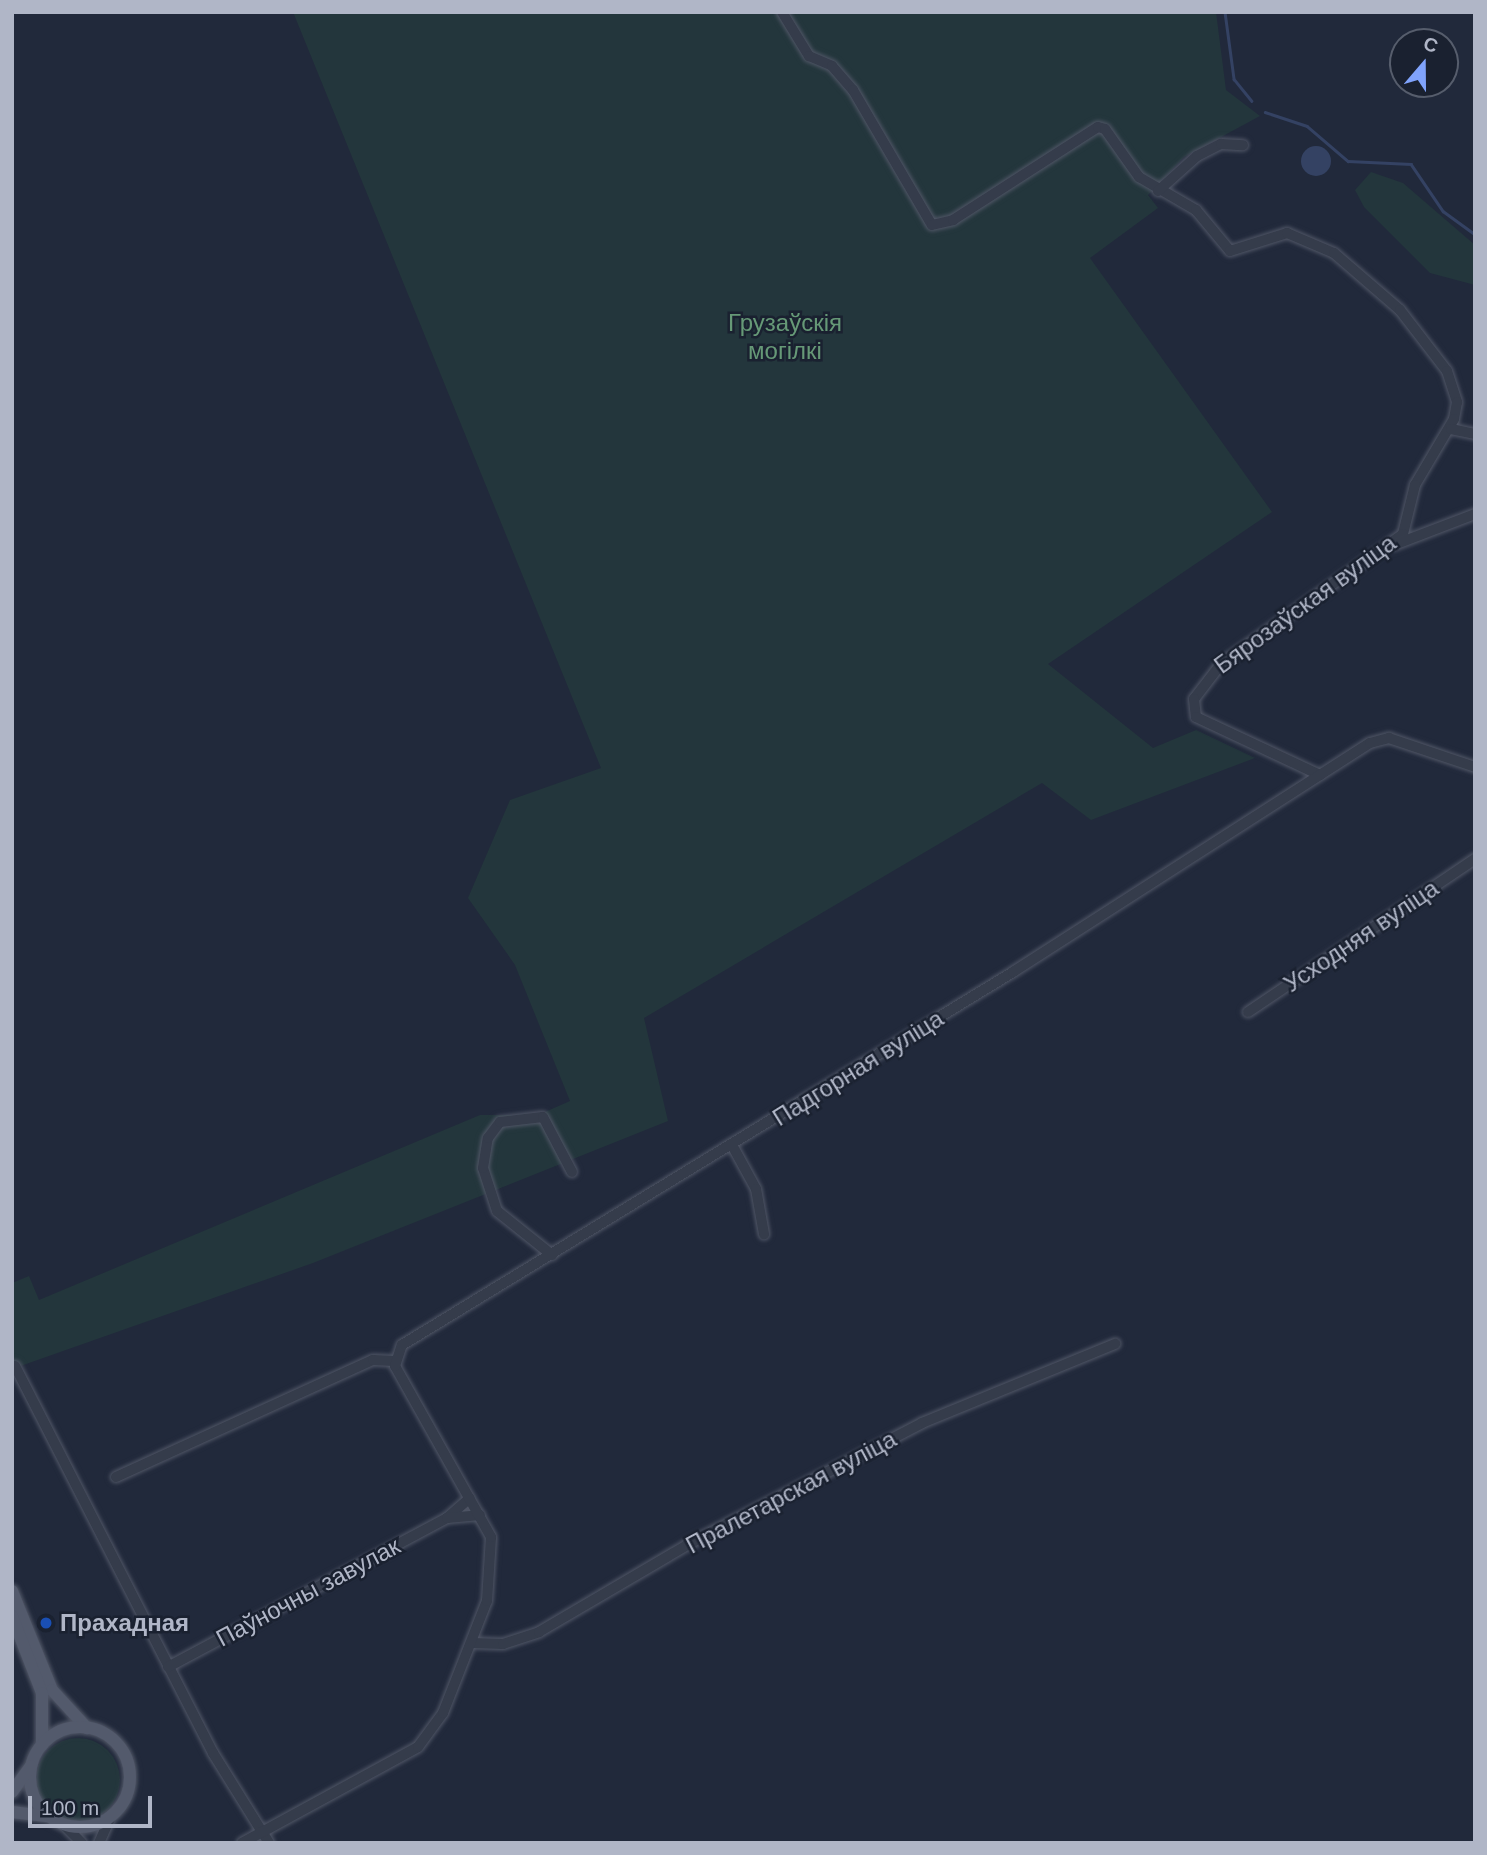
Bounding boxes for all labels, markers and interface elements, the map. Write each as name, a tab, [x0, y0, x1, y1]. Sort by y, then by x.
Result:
north arrow	[1389, 28, 1459, 98]
text: С	[1421, 32, 1441, 57]
park label: Грузаўскія могілкі	[728, 309, 842, 365]
street label: Бярозаўская вуліца	[1208, 528, 1402, 680]
street label: Усходняя вуліца	[1278, 874, 1444, 998]
street label: Падгорная вуліца	[767, 1004, 949, 1132]
street label: Пралетарская вуліца	[681, 1424, 901, 1560]
street label: Паўночны завулак	[211, 1531, 405, 1653]
place label: Прахадная	[60, 1609, 189, 1637]
marker: Прахадная	[38, 1615, 54, 1631]
scale bar	[32, 1782, 156, 1826]
text: 100 m	[41, 1796, 99, 1819]

